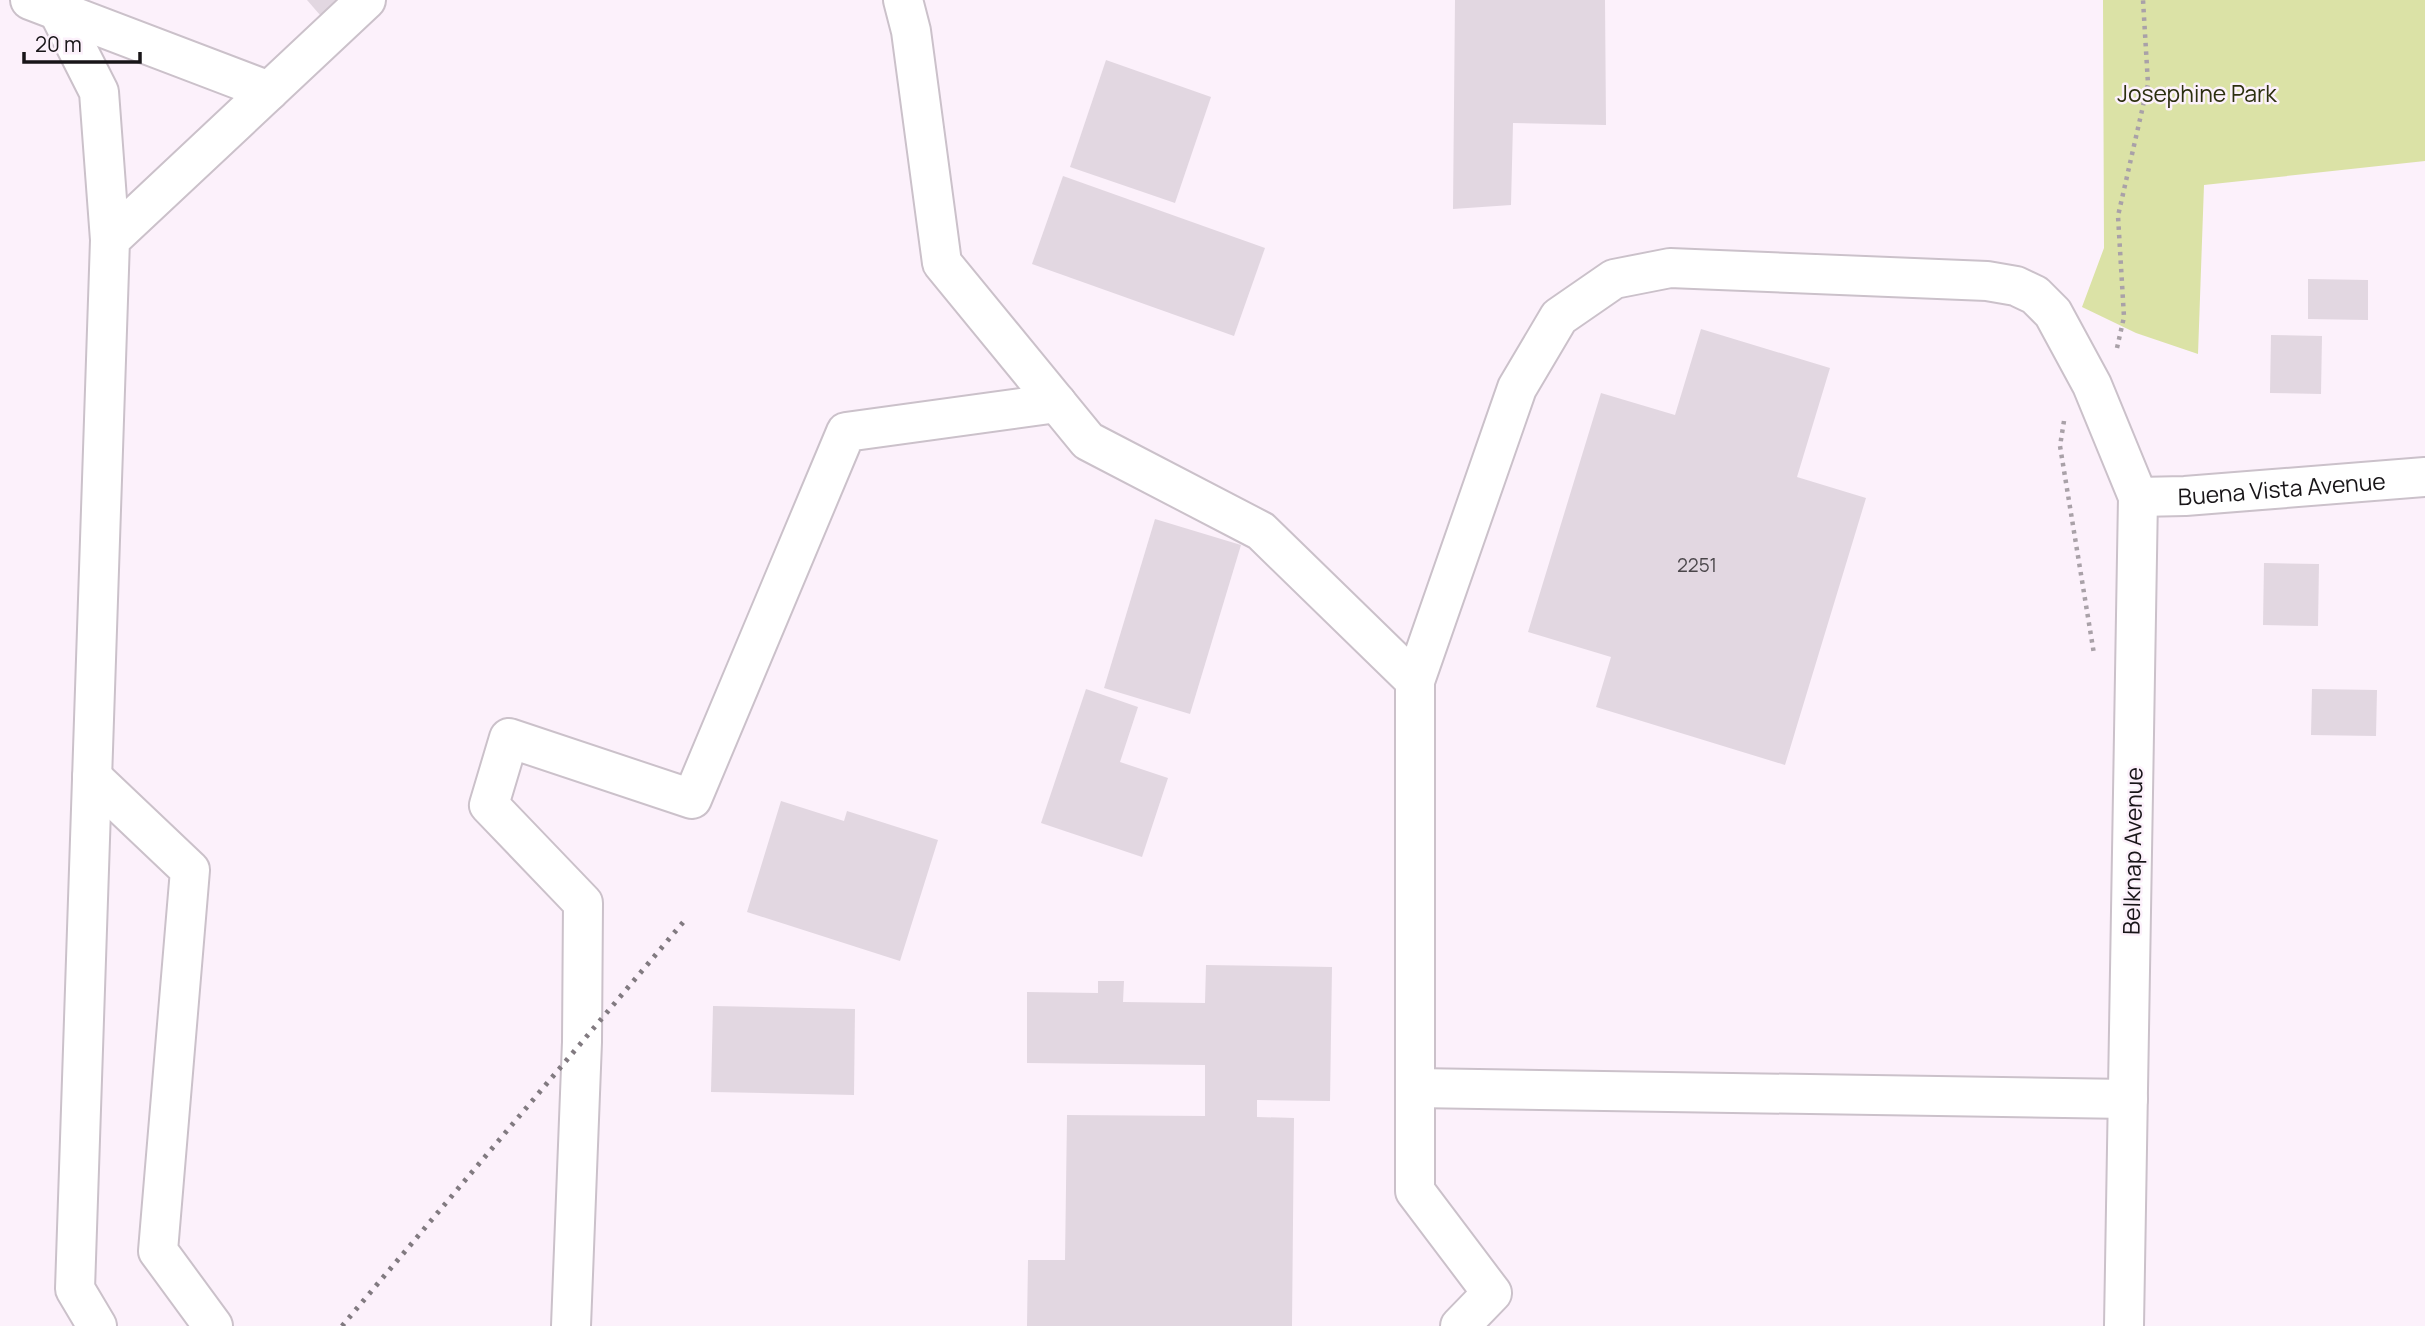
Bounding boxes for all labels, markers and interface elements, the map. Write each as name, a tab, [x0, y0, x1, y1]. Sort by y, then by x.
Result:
scale bar	[24, 21, 140, 65]
text: 20 m	[35, 30, 82, 58]
park label: Josephine Park	[2117, 77, 2277, 109]
street label: Buena Vista Avenue	[2178, 464, 2387, 512]
house number: 2251	[1677, 552, 1717, 578]
street label: Belknap Avenue	[2115, 767, 2149, 935]

